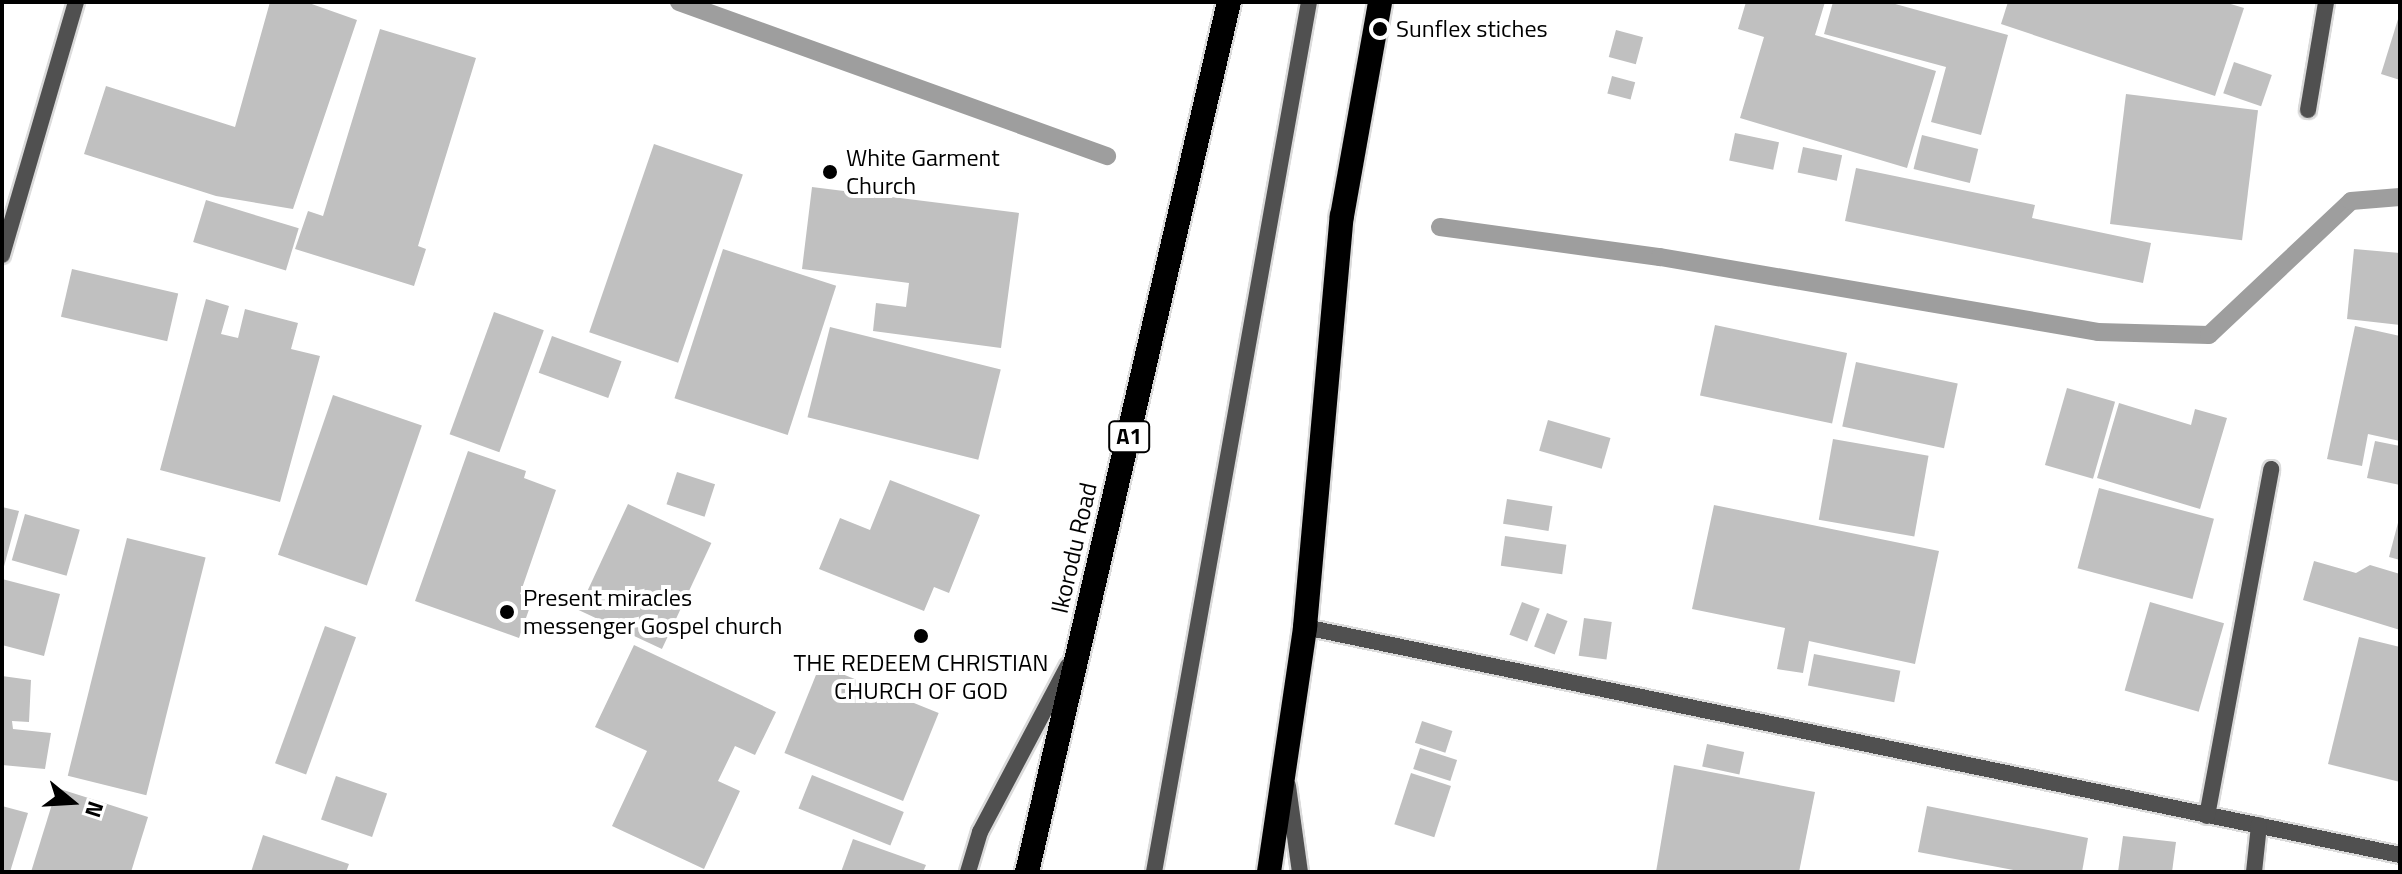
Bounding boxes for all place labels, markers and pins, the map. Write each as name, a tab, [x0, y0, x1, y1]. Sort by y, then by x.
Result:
place label: Sunflex stiches	[1396, 15, 1548, 43]
marker: Sunflex stiches	[1371, 20, 1389, 38]
place label: White Garment Church	[846, 144, 1000, 200]
marker: White Garment Church	[821, 163, 839, 181]
place label: Present miracles messenger Gospel church	[523, 584, 782, 640]
marker: Present miracles messenger Gospel church	[498, 603, 516, 621]
marker: THE REDEEM CHRISTIAN CHURCH OF GOD	[912, 627, 930, 645]
place label: THE REDEEM CHRISTIAN CHURCH OF GOD	[794, 649, 1048, 705]

